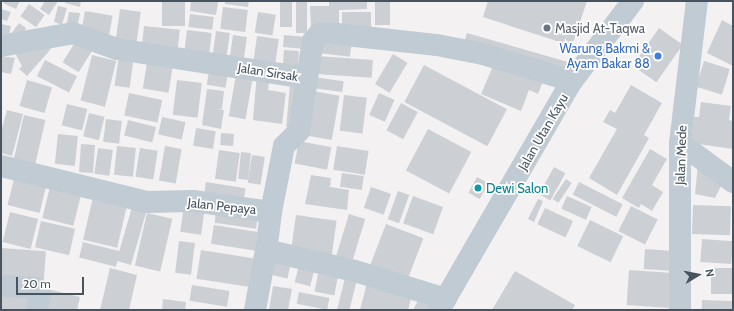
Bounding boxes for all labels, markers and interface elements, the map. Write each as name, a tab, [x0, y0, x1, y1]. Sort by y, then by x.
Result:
place label: Masjid At-Taqwa	[555, 20, 645, 36]
marker: Masjid At-Taqwa	[542, 23, 552, 33]
place label: Warung Bakmi & Ayam Bakar 88	[560, 41, 650, 72]
marker: Warung Bakmi & Ayam Bakar 88	[653, 51, 663, 61]
street label: Jalan Sirsak	[237, 60, 299, 84]
street label: Jalan Utan Kayu	[515, 91, 571, 173]
street label: Jalan Mede	[672, 125, 690, 185]
place label: Dewi Salon	[486, 180, 548, 196]
marker: Dewi Salon	[473, 183, 483, 193]
street label: Jalan Pepaya	[187, 195, 257, 217]
north arrow	[678, 255, 718, 295]
text: N	[702, 268, 717, 278]
scale bar	[18, 269, 86, 295]
text: 20 m	[23, 276, 51, 291]

